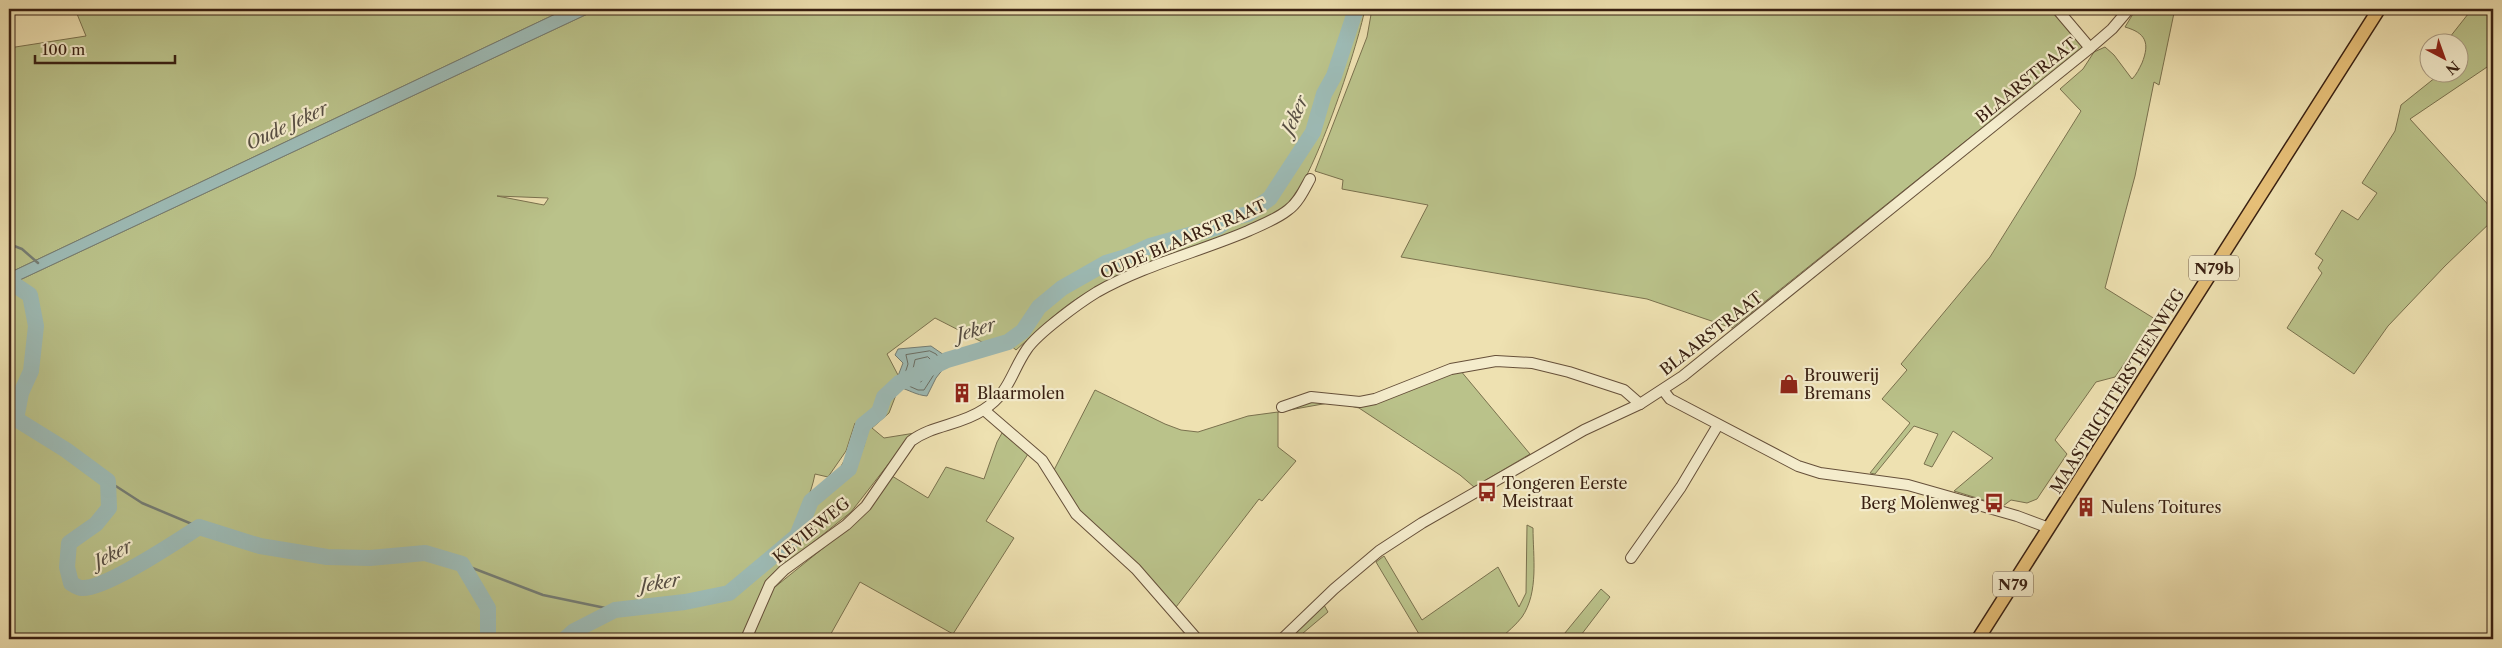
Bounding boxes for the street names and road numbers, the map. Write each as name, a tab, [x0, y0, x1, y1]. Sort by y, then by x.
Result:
street label: BLAARSTRAAT	[1971, 33, 2081, 127]
street label: OUDE BLAARSTRAAT	[1097, 195, 1269, 283]
road number: N79b	[2189, 256, 2239, 280]
street label: MAASTRICHTERSTEENWEG	[2045, 285, 2189, 497]
street label: BLAARSTRAAT	[1656, 287, 1766, 379]
street label: KEVIEWEG	[768, 493, 854, 567]
road number: N79	[1993, 572, 2033, 596]

